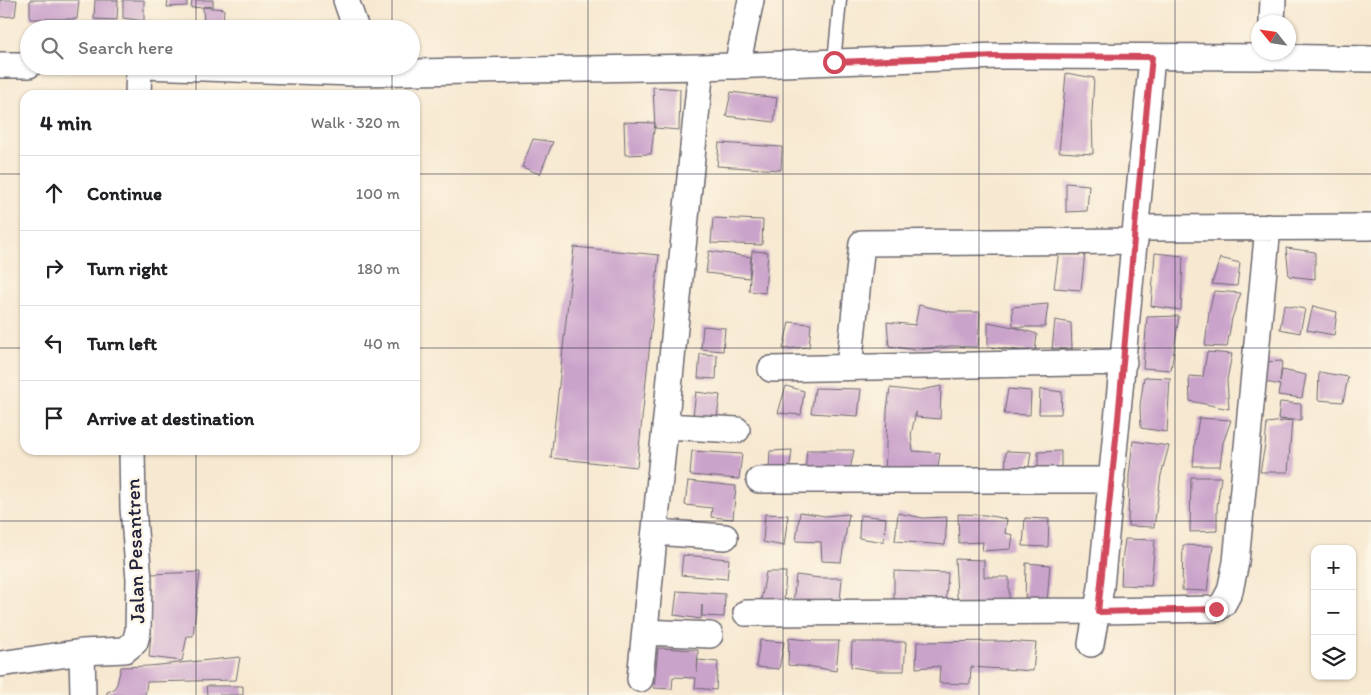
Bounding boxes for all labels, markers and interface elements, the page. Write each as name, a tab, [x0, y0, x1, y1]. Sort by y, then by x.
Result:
north arrow	[1251, 15, 1296, 60]
search box	[20, 20, 420, 75]
icon: search	[38, 34, 66, 62]
text: Search here	[78, 36, 173, 59]
route start	[823, 51, 846, 74]
text: 4 min	[40, 110, 92, 135]
text: Walk · 320 m	[311, 113, 400, 132]
icon: ahead	[40, 179, 68, 207]
text: Continue	[87, 182, 162, 205]
text: 100 m	[356, 184, 400, 203]
icon: right	[40, 254, 68, 282]
text: Turn right	[87, 257, 168, 280]
text: 180 m	[357, 259, 400, 278]
icon: left	[40, 329, 68, 357]
text: Turn left	[87, 332, 157, 355]
text: 40 m	[363, 334, 400, 353]
icon: arrive	[40, 404, 68, 432]
text: Arrive at destination	[87, 407, 254, 430]
street label: Jalan Pesantren	[119, 478, 150, 624]
map controls	[1311, 545, 1356, 680]
button: +	[1311, 545, 1356, 590]
button: −	[1311, 590, 1356, 635]
route end	[1205, 598, 1228, 621]
button: layers	[1311, 635, 1356, 680]

